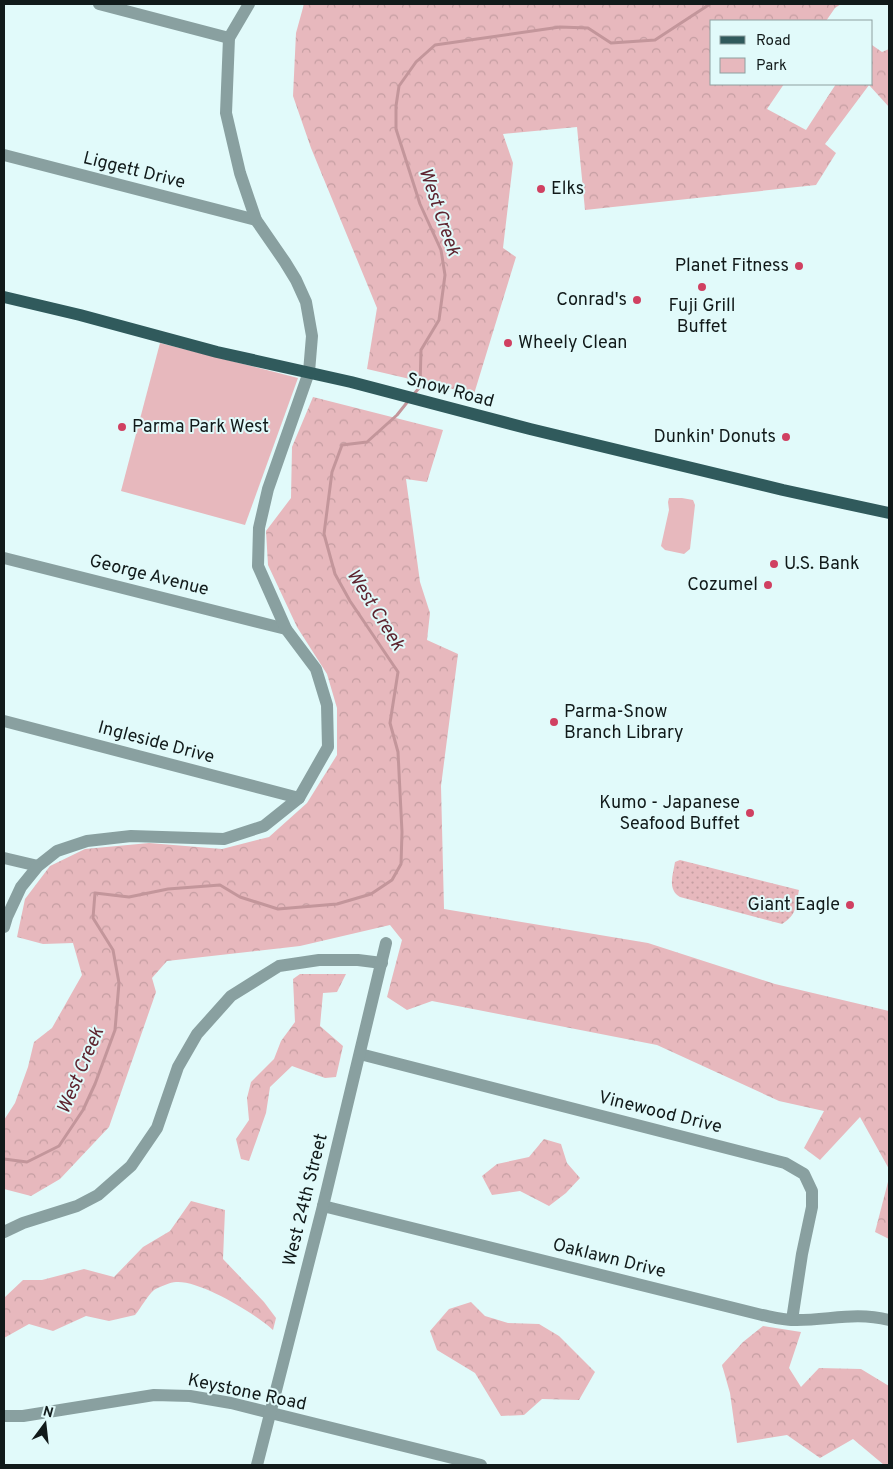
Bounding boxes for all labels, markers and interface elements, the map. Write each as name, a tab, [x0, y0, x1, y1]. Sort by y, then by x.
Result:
legend	[710, 20, 873, 85]
text: Road	[756, 32, 791, 51]
text: Park	[756, 57, 787, 76]
street label: Liggett Drive	[81, 147, 187, 195]
water label: West Creek	[413, 165, 465, 260]
place label: Elks	[551, 178, 584, 201]
marker: Elks	[535, 183, 547, 195]
place label: Planet Fitness	[675, 255, 789, 278]
marker: Planet Fitness	[793, 260, 805, 272]
marker: Fuji Grill Buffet	[696, 281, 708, 293]
place label: Conrad's	[556, 289, 627, 312]
marker: Conrad's	[631, 294, 643, 306]
place label: Fuji Grill Buffet	[669, 295, 735, 339]
place label: Wheely Clean	[518, 332, 627, 355]
marker: Wheely Clean	[502, 337, 514, 349]
street label: Snow Road	[404, 368, 496, 414]
place label: Parma Park West	[132, 416, 269, 439]
marker: Parma Park West	[116, 421, 128, 433]
place label: Dunkin' Donuts	[654, 426, 776, 449]
marker: Dunkin' Donuts	[780, 431, 792, 443]
street label: George Avenue	[87, 550, 211, 602]
place label: U.S. Bank	[784, 553, 860, 576]
marker: U.S. Bank	[768, 558, 780, 570]
water label: West Creek	[341, 565, 410, 656]
place label: Cozumel	[687, 574, 758, 597]
marker: Cozumel	[762, 579, 774, 591]
place label: Parma-Snow Branch Library	[564, 701, 684, 745]
street label: Ingleside Drive	[95, 716, 217, 770]
marker: Parma-Snow Branch Library	[548, 716, 560, 728]
place label: Kumo - Japanese Seafood Buffet	[599, 792, 740, 836]
marker: Kumo - Japanese Seafood Buffet	[744, 807, 756, 819]
place label: Giant Eagle	[747, 894, 840, 917]
marker: Giant Eagle	[844, 899, 856, 911]
water label: West Creek	[52, 1024, 110, 1118]
street label: Vinewood Drive	[596, 1087, 724, 1139]
street label: West 24th Street	[278, 1131, 334, 1269]
street label: Oaklawn Drive	[550, 1234, 668, 1284]
street label: Keystone Road	[186, 1369, 308, 1417]
north arrow	[20, 1399, 70, 1449]
text: N	[41, 1403, 55, 1422]

